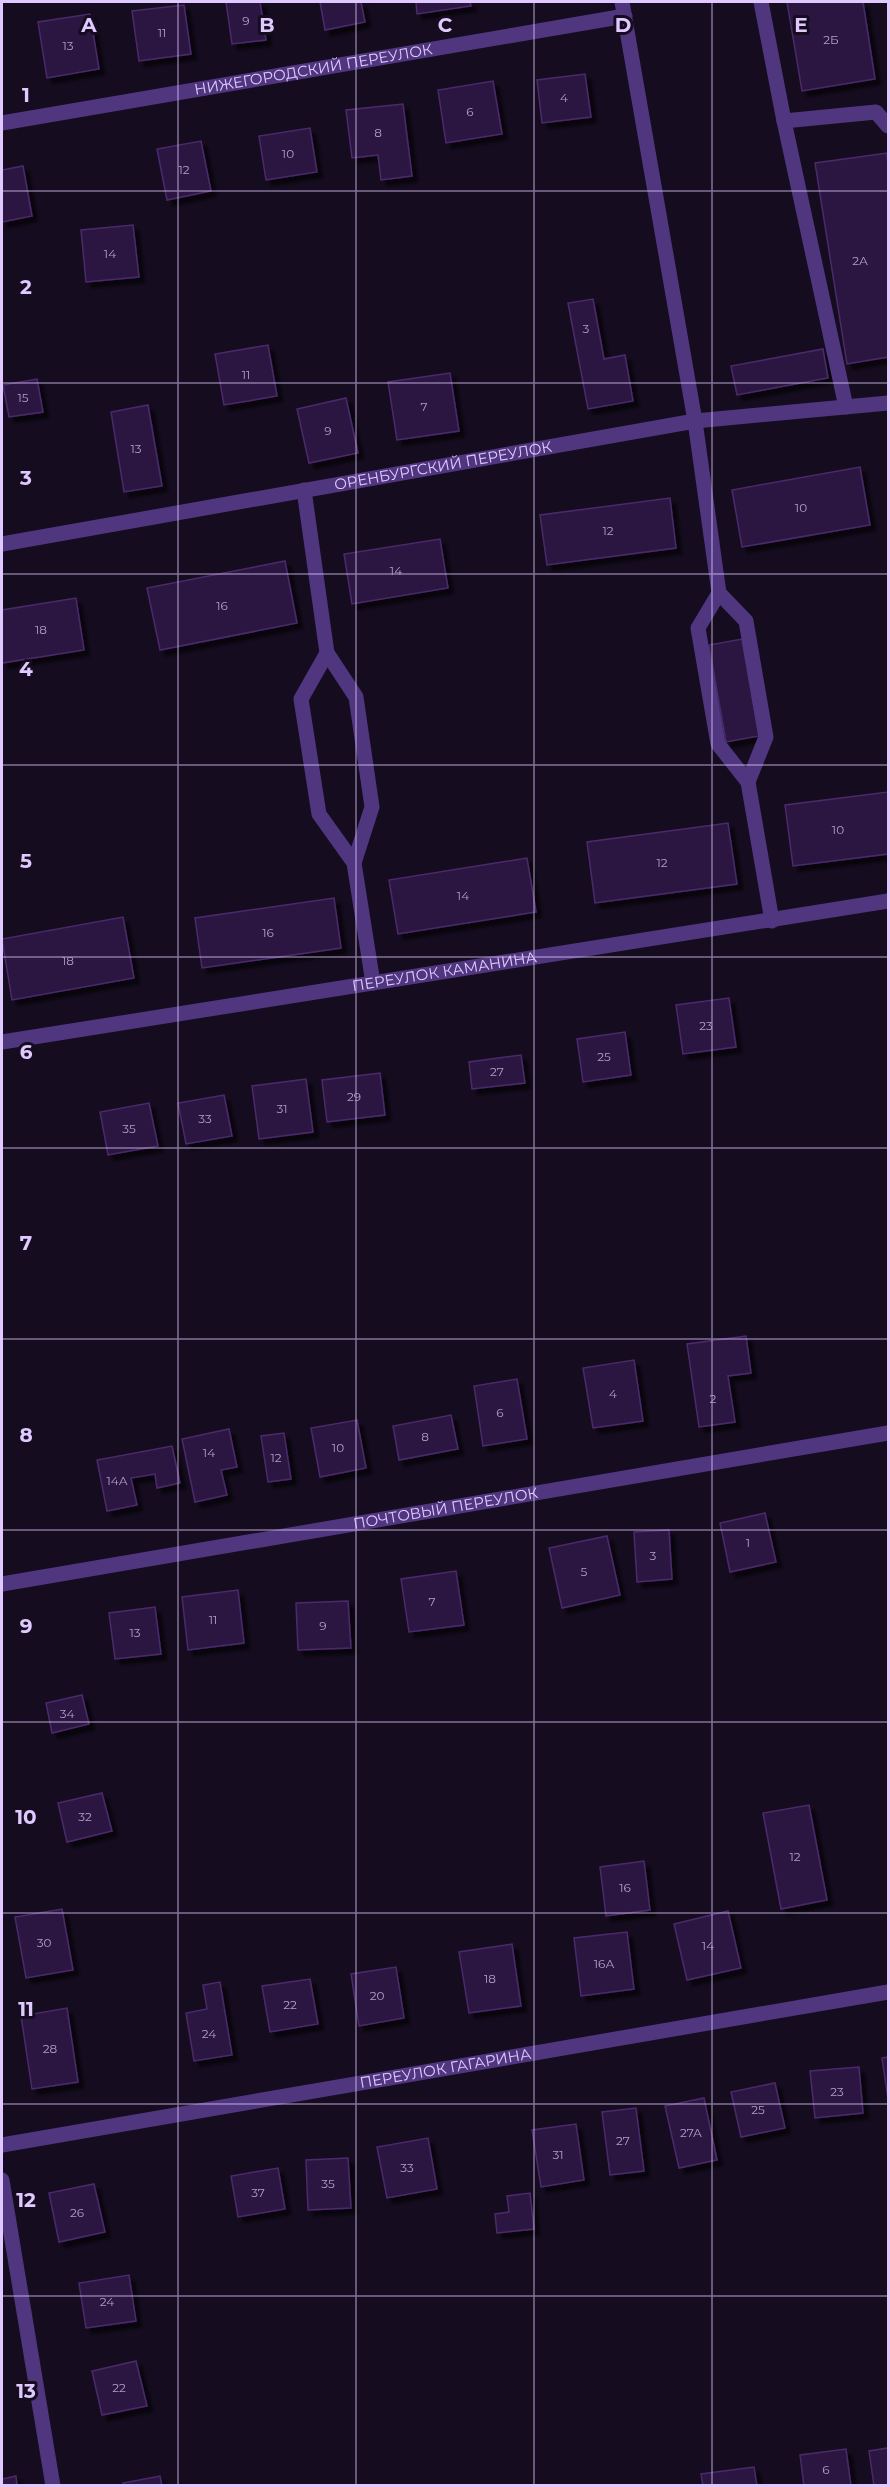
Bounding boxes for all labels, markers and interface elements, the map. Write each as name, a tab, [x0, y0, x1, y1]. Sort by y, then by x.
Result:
text: A	[80, 13, 97, 37]
house number: 9	[242, 13, 250, 28]
text: B	[259, 13, 275, 37]
text: C	[438, 13, 453, 37]
text: D	[615, 13, 631, 37]
text: E	[794, 13, 808, 37]
house number: 11	[158, 25, 166, 40]
house number: 2Б	[823, 32, 839, 47]
house number: 13	[62, 38, 74, 53]
street label: НИЖЕГОРОДСКИЙ ПЕРЕУЛОК	[193, 39, 434, 99]
text: 1	[22, 83, 30, 107]
house number: 4	[560, 90, 568, 105]
house number: 6	[466, 104, 474, 119]
house number: 8	[374, 125, 382, 140]
house number: 10	[282, 146, 294, 161]
house number: 12	[178, 162, 190, 177]
house number: 14	[104, 246, 116, 261]
house number: 2А	[852, 253, 868, 268]
text: 2	[20, 275, 32, 299]
house number: 3	[583, 321, 590, 336]
house number: 11	[242, 367, 250, 382]
house number: 15	[17, 390, 29, 405]
house number: 7	[420, 399, 428, 414]
house number: 9	[324, 423, 332, 438]
street label: ОРЕНБУРГСКИЙ ПЕРЕУЛОК	[333, 436, 554, 494]
house number: 13	[130, 441, 142, 456]
text: 3	[19, 466, 32, 490]
house number: 10	[795, 500, 807, 515]
house number: 12	[602, 523, 614, 538]
house number: 14	[390, 563, 402, 578]
house number: 16	[216, 598, 228, 613]
house number: 18	[35, 622, 47, 637]
text: 4	[19, 657, 33, 681]
house number: 10	[832, 822, 844, 837]
text: 5	[20, 849, 32, 873]
house number: 12	[656, 855, 668, 870]
house number: 14	[457, 888, 469, 903]
house number: 16	[262, 925, 274, 940]
street label: ПЕРЕУЛОК КАМАНИНА	[351, 947, 538, 995]
house number: 18	[62, 953, 74, 968]
house number: 23	[699, 1018, 713, 1033]
text: 6	[20, 1040, 33, 1064]
house number: 25	[597, 1049, 611, 1064]
house number: 27	[490, 1064, 504, 1079]
house number: 29	[347, 1089, 361, 1104]
house number: 31	[276, 1101, 288, 1116]
house number: 33	[198, 1111, 212, 1126]
house number: 35	[122, 1121, 136, 1136]
text: 7	[20, 1231, 32, 1255]
house number: 4	[609, 1386, 617, 1401]
house number: 2	[710, 1391, 717, 1406]
house number: 6	[496, 1405, 504, 1420]
text: 8	[19, 1423, 33, 1447]
house number: 8	[421, 1429, 429, 1444]
house number: 10	[332, 1440, 344, 1455]
house number: 14	[203, 1445, 215, 1460]
house number: 12	[270, 1450, 282, 1465]
house number: 14А	[106, 1473, 128, 1488]
street label: ПОЧТОВЫЙ ПЕРЕУЛОК	[352, 1483, 540, 1533]
house number: 1	[746, 1535, 750, 1550]
house number: 3	[650, 1548, 657, 1563]
house number: 5	[581, 1564, 588, 1579]
house number: 7	[428, 1594, 436, 1609]
house number: 11	[209, 1612, 217, 1627]
text: 9	[20, 1614, 32, 1638]
house number: 9	[319, 1618, 327, 1633]
house number: 13	[129, 1625, 141, 1640]
house number: 34	[60, 1706, 74, 1721]
text: 10	[15, 1805, 37, 1829]
house number: 32	[78, 1809, 92, 1824]
house number: 12	[789, 1849, 801, 1864]
house number: 16	[619, 1880, 631, 1895]
house number: 30	[37, 1935, 51, 1950]
house number: 14	[702, 1938, 714, 1953]
house number: 16А	[594, 1956, 614, 1971]
house number: 18	[484, 1971, 496, 1986]
house number: 20	[370, 1988, 384, 2003]
text: 11	[18, 1997, 34, 2021]
house number: 22	[283, 1997, 297, 2012]
house number: 24	[202, 2026, 216, 2041]
house number: 28	[43, 2041, 58, 2056]
street label: ПЕРЕУЛОК ГАГАРИНА	[358, 2044, 532, 2092]
house number: 23	[830, 2084, 844, 2099]
house number: 25	[751, 2102, 765, 2117]
house number: 27А	[680, 2125, 702, 2140]
house number: 27	[616, 2133, 630, 2148]
house number: 31	[552, 2147, 564, 2162]
house number: 33	[400, 2160, 414, 2175]
house number: 35	[321, 2176, 335, 2191]
house number: 37	[251, 2185, 265, 2200]
text: 12	[16, 2188, 36, 2212]
house number: 26	[70, 2205, 84, 2220]
house number: 24	[100, 2294, 114, 2309]
text: 13	[16, 2379, 36, 2403]
house number: 22	[112, 2380, 126, 2395]
house number: 6	[822, 2462, 830, 2477]

